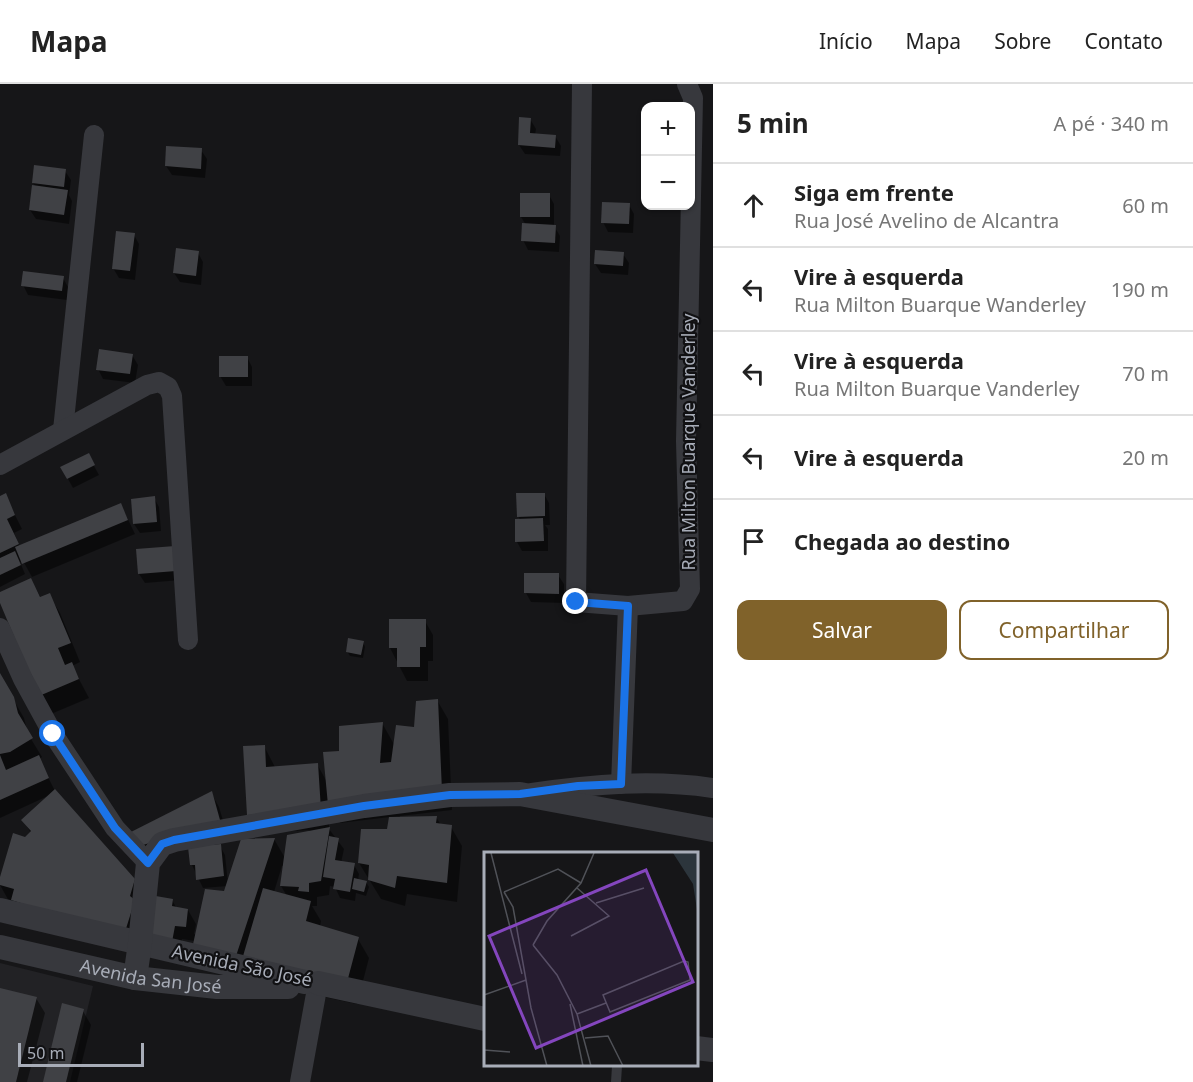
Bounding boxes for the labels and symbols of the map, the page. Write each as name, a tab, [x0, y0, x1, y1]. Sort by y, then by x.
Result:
street label: Rua Milton Buarque Vanderley	[676, 313, 700, 570]
route end	[562, 588, 588, 614]
route start	[39, 720, 65, 746]
inset map	[484, 852, 698, 1067]
street label: Avenida São José	[170, 938, 314, 992]
street label: Avenida San José	[78, 953, 223, 998]
scale bar	[18, 1040, 144, 1068]

